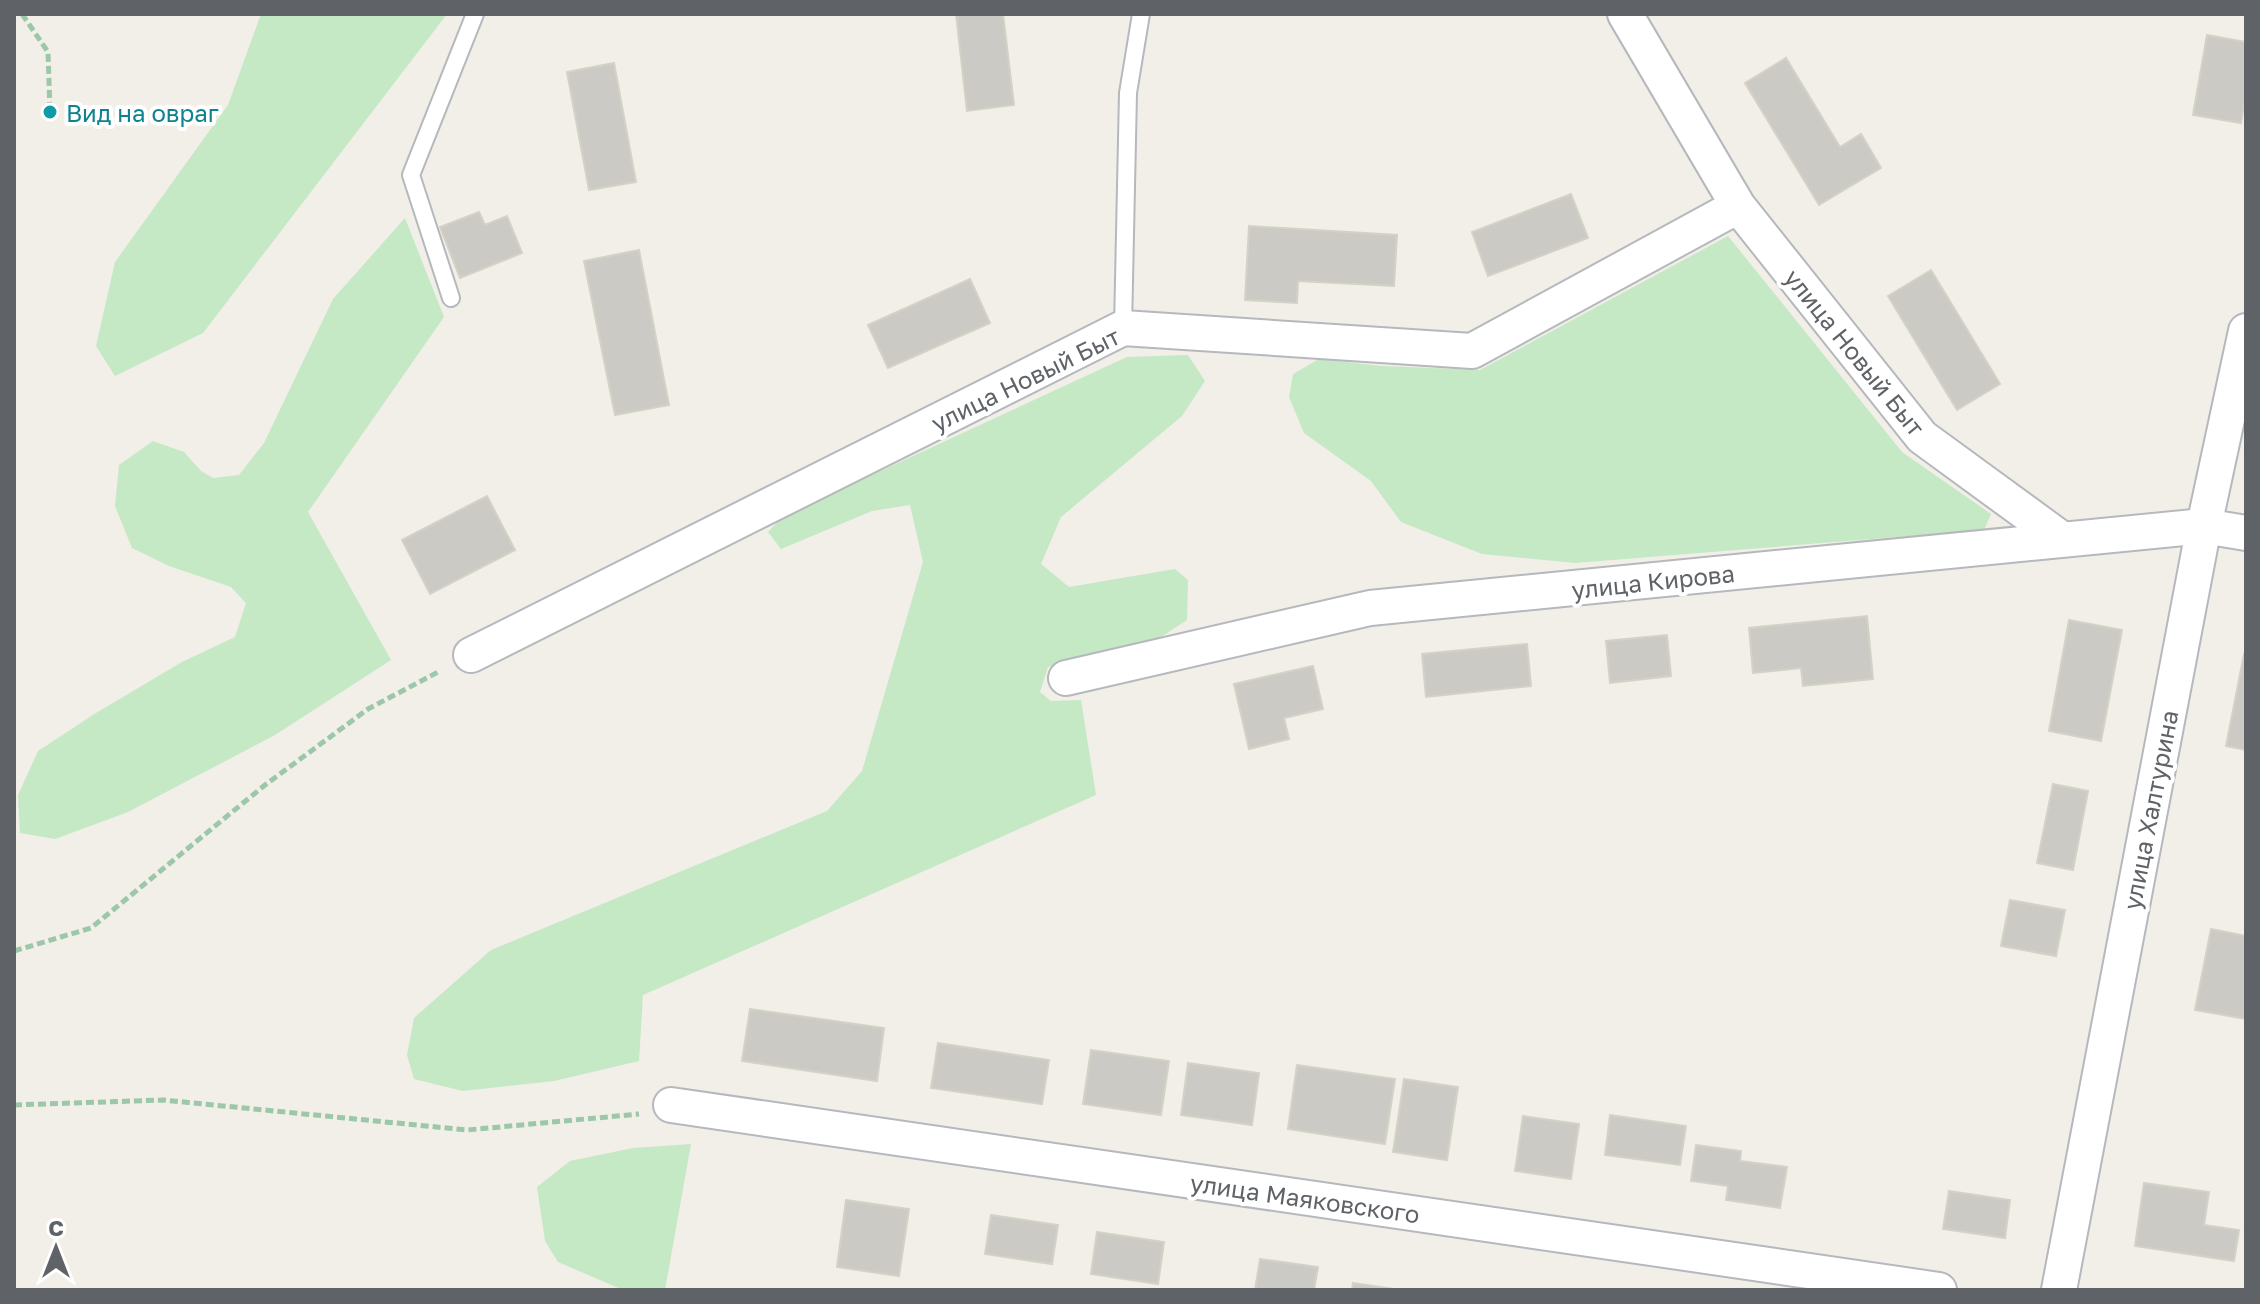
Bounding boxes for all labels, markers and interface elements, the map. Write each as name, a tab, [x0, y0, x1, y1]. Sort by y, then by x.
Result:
place label: Вид на овраг	[66, 98, 219, 127]
marker: Вид на овраг	[41, 103, 59, 121]
street label: улица Новый Быт	[1779, 263, 1931, 441]
street label: улица Новый Быт	[926, 321, 1124, 437]
street label: улица Кирова	[1570, 558, 1736, 604]
street label: улица Халтурина	[2116, 708, 2184, 912]
street label: улица Маяковского	[1188, 1168, 1422, 1228]
north arrow	[16, 1208, 96, 1288]
text: С	[48, 1214, 64, 1241]

